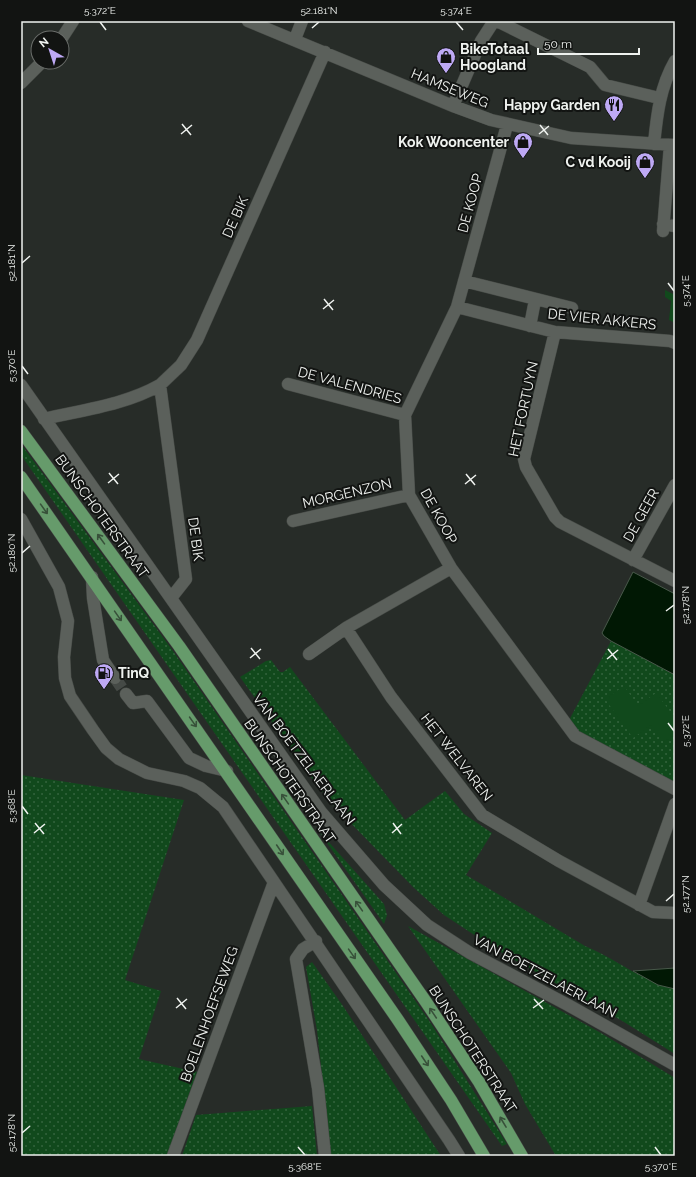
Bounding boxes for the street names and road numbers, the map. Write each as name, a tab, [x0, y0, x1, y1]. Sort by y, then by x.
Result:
street label: HAMSEWEG	[409, 65, 491, 111]
street label: DE KOOP	[454, 172, 486, 234]
street label: DE BIK	[219, 194, 251, 240]
street label: DE VIER AKKERS	[547, 305, 658, 333]
street label: HET FORTUYN	[505, 360, 541, 458]
street label: DE VALENDRIES	[296, 363, 404, 407]
street label: BUNSCHOTERSTRAAT	[52, 451, 152, 581]
street label: MORGENZON	[301, 475, 393, 511]
street label: DE KOOP	[417, 486, 461, 546]
street label: DE GEER	[620, 486, 662, 544]
street label: DE BIK	[185, 516, 207, 562]
street label: VAN BOETZELAERLAAN	[249, 690, 359, 828]
street label: HET WELVAREN	[418, 710, 496, 804]
street label: BUNSCHOTERSTRAAT	[241, 716, 339, 847]
street label: VAN BOETZELAERLAAN	[471, 931, 619, 1021]
street label: BOELENHOEFSEWEG	[177, 944, 241, 1084]
street label: BUNSCHOTERSTRAAT	[426, 983, 520, 1116]

